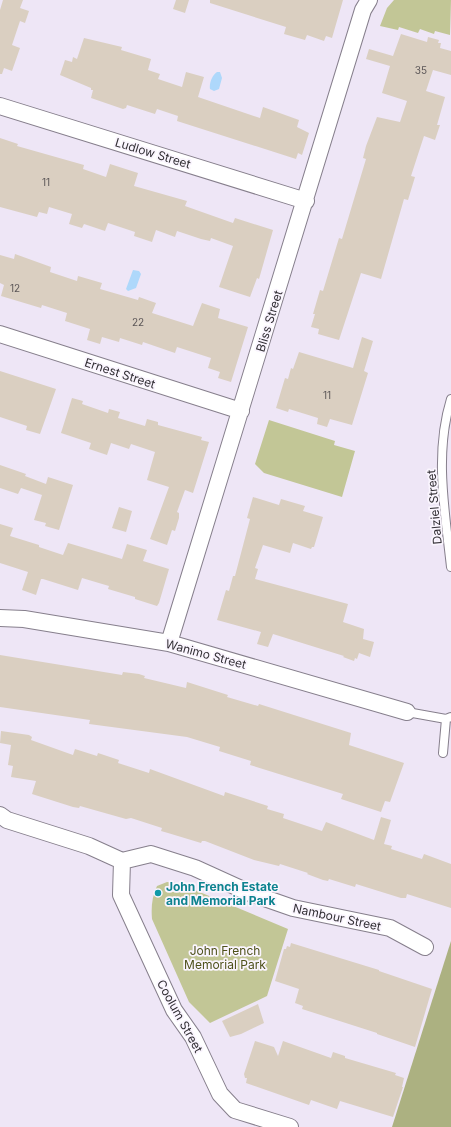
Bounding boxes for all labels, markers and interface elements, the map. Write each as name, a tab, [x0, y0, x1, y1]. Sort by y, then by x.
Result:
house number: 35	[415, 64, 427, 76]
street label: Ludlow Street	[113, 134, 193, 172]
house number: 11	[42, 176, 50, 188]
house number: 12	[10, 282, 20, 294]
street label: Bliss Street	[253, 288, 285, 354]
house number: 22	[132, 316, 144, 328]
street label: Ernest Street	[83, 355, 157, 392]
house number: 11	[323, 389, 331, 401]
street label: Dalziel Street	[423, 469, 445, 545]
street label: Wanimo Street	[164, 636, 248, 672]
place label: John French Estate and Memorial Park	[166, 879, 278, 908]
marker: John French Estate and Memorial Park	[153, 888, 163, 898]
street label: Nambour Street	[292, 900, 382, 934]
park label: John French Memorial Park	[184, 943, 266, 972]
street label: Coolum Street	[154, 977, 206, 1055]

